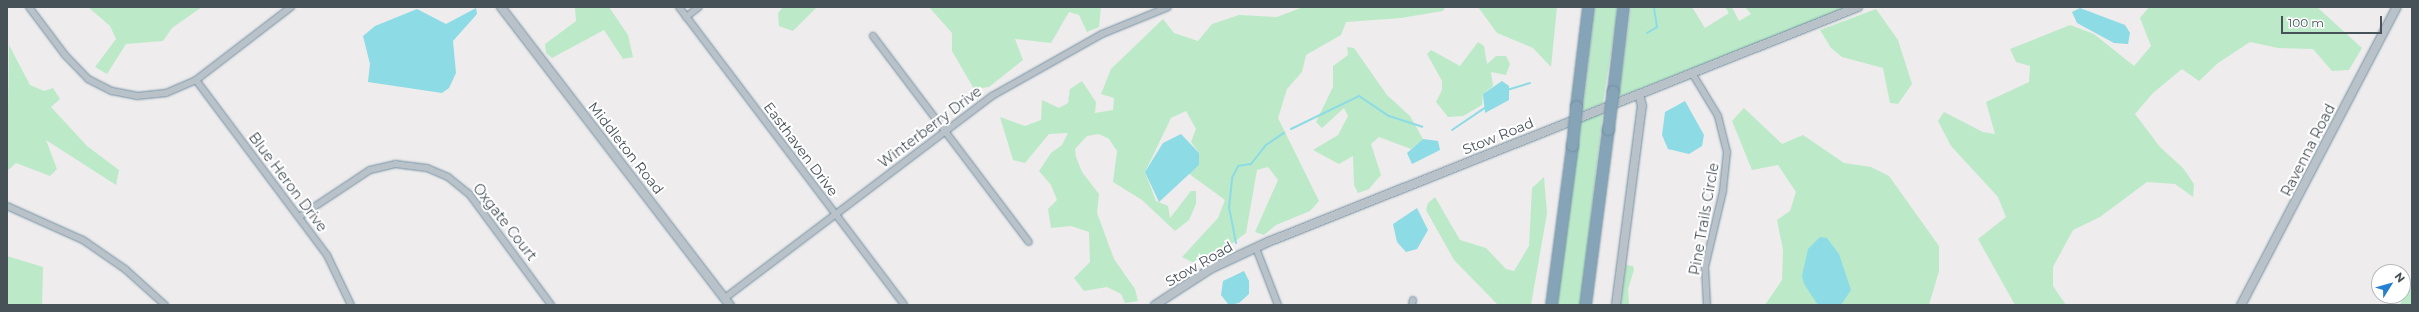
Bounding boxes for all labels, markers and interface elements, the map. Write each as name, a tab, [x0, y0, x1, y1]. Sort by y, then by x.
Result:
scale bar	[2283, 8, 2384, 34]
text: 100 m	[2288, 15, 2324, 30]
street label: Winterberry Drive	[875, 83, 985, 171]
street label: Middleton Road	[585, 99, 667, 197]
street label: Easthaven Drive	[760, 99, 842, 199]
street label: Ravenna Road	[2277, 101, 2339, 199]
street label: Stow Road	[1460, 114, 1536, 158]
street label: Blue Heron Drive	[245, 129, 331, 235]
street label: Pine Trails Circle	[1686, 162, 1722, 276]
street label: Oxgate Court	[470, 180, 540, 264]
street label: Stow Road	[1162, 238, 1236, 290]
north arrow	[2371, 264, 2411, 304]
text: N	[2392, 270, 2408, 285]

